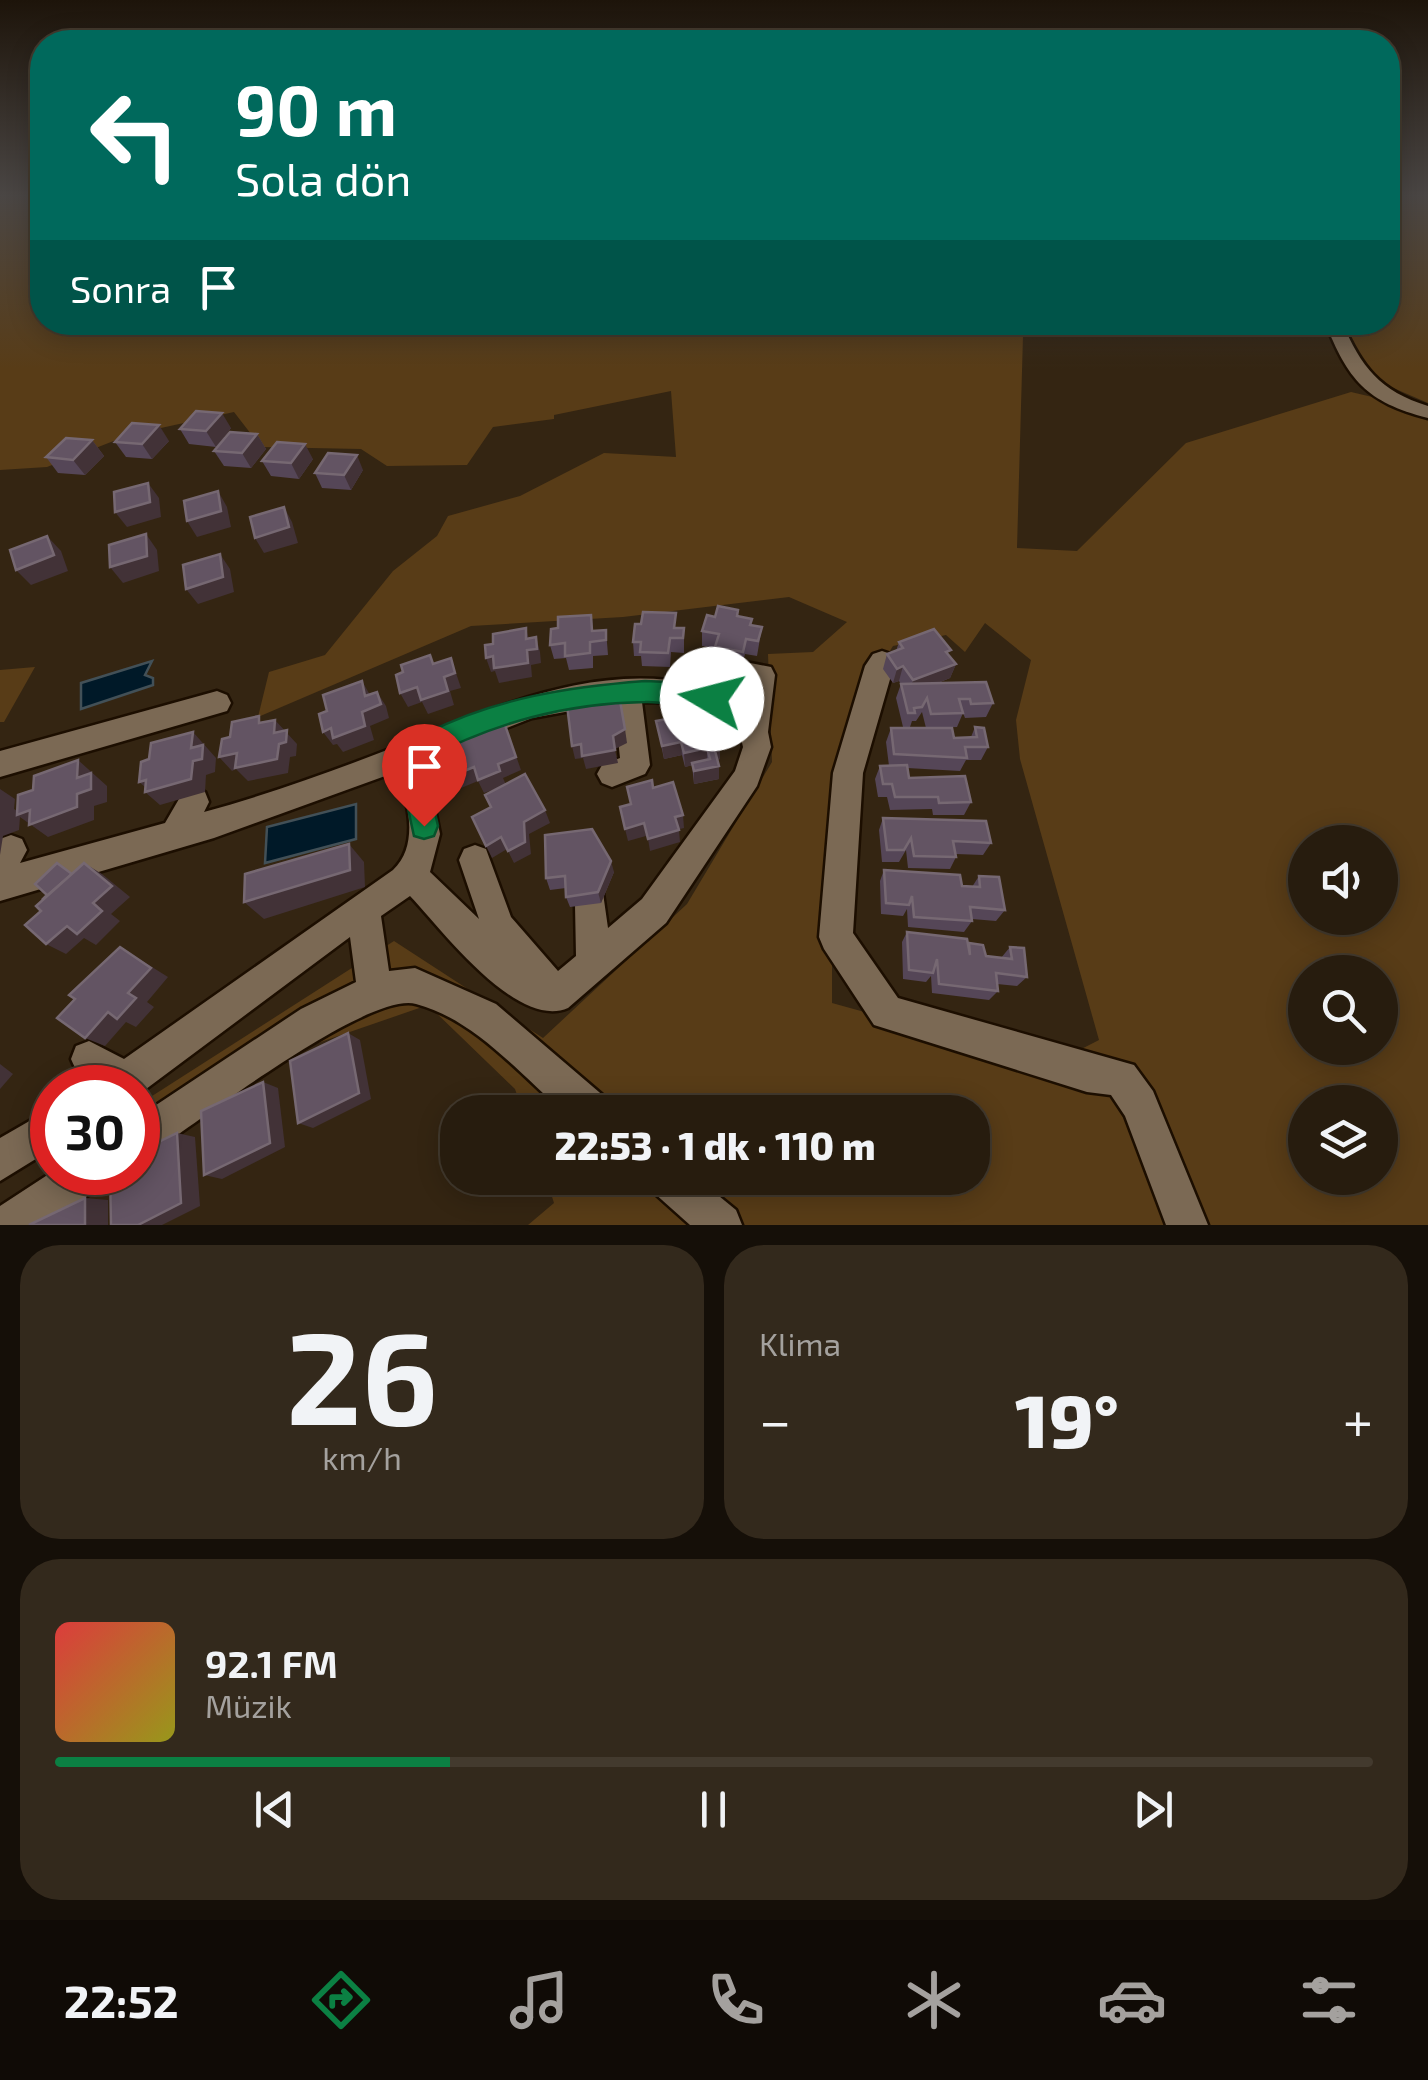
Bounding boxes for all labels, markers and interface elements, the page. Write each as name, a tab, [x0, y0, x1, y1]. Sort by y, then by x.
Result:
text: 90 m	[235, 66, 397, 150]
icon: left	[70, 70, 200, 200]
text: Sola dön	[235, 151, 411, 205]
icon: arrive	[191, 260, 246, 315]
text: Sonra	[70, 265, 171, 311]
position arrow	[660, 647, 764, 751]
pin	[382, 724, 467, 827]
icon: arrive	[397, 739, 452, 794]
map controls	[1288, 825, 1398, 1195]
button: sound	[1288, 825, 1398, 935]
button: search	[1288, 955, 1398, 1065]
speed limit sign: 30	[30, 1065, 160, 1195]
button: layers	[1288, 1085, 1398, 1195]
text: 22:53 · 1 dk · 110 m	[554, 1122, 876, 1168]
text: 26	[286, 1295, 438, 1451]
text: Klima	[759, 1324, 841, 1362]
text: 19°	[1015, 1373, 1119, 1463]
text: −	[759, 1386, 791, 1452]
text: +	[1343, 1386, 1373, 1452]
text: km/h	[322, 1438, 402, 1476]
text: 92.1 FM	[205, 1640, 338, 1686]
text: Müzik	[205, 1686, 292, 1724]
icon: previous	[247, 1782, 302, 1837]
icon: pause	[686, 1782, 741, 1837]
icon: next	[1126, 1782, 1181, 1837]
icon: directions	[306, 1965, 376, 2035]
icon: music	[504, 1965, 574, 2035]
icon: phone	[701, 1965, 771, 2035]
icon: climate	[899, 1965, 969, 2035]
icon: car	[1097, 1965, 1167, 2035]
icon: filters	[1294, 1965, 1364, 2035]
text: 22:52	[64, 1973, 179, 2027]

